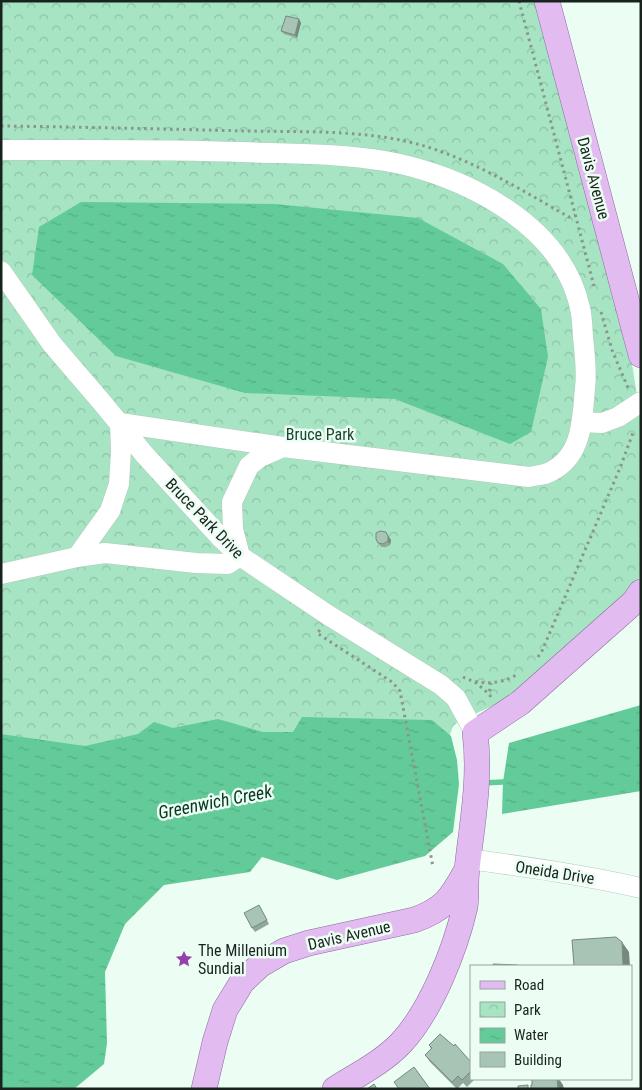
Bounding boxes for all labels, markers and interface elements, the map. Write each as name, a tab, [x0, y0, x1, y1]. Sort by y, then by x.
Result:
street label: Davis Avenue	[573, 135, 614, 221]
park label: Bruce Park	[286, 425, 355, 444]
street label: Bruce Park Drive	[162, 474, 248, 562]
water label: Greenwich Creek	[156, 780, 275, 823]
street label: Oneida Drive	[514, 857, 596, 888]
street label: Davis Avenue	[306, 917, 392, 954]
place label: The Millenium Sundial	[198, 941, 287, 978]
place icon: The Millenium Sundial	[174, 949, 194, 969]
legend	[470, 965, 632, 1080]
text: Road	[514, 976, 544, 994]
text: Park	[514, 1001, 541, 1019]
text: Water	[514, 1026, 549, 1044]
text: Building	[514, 1051, 562, 1069]

